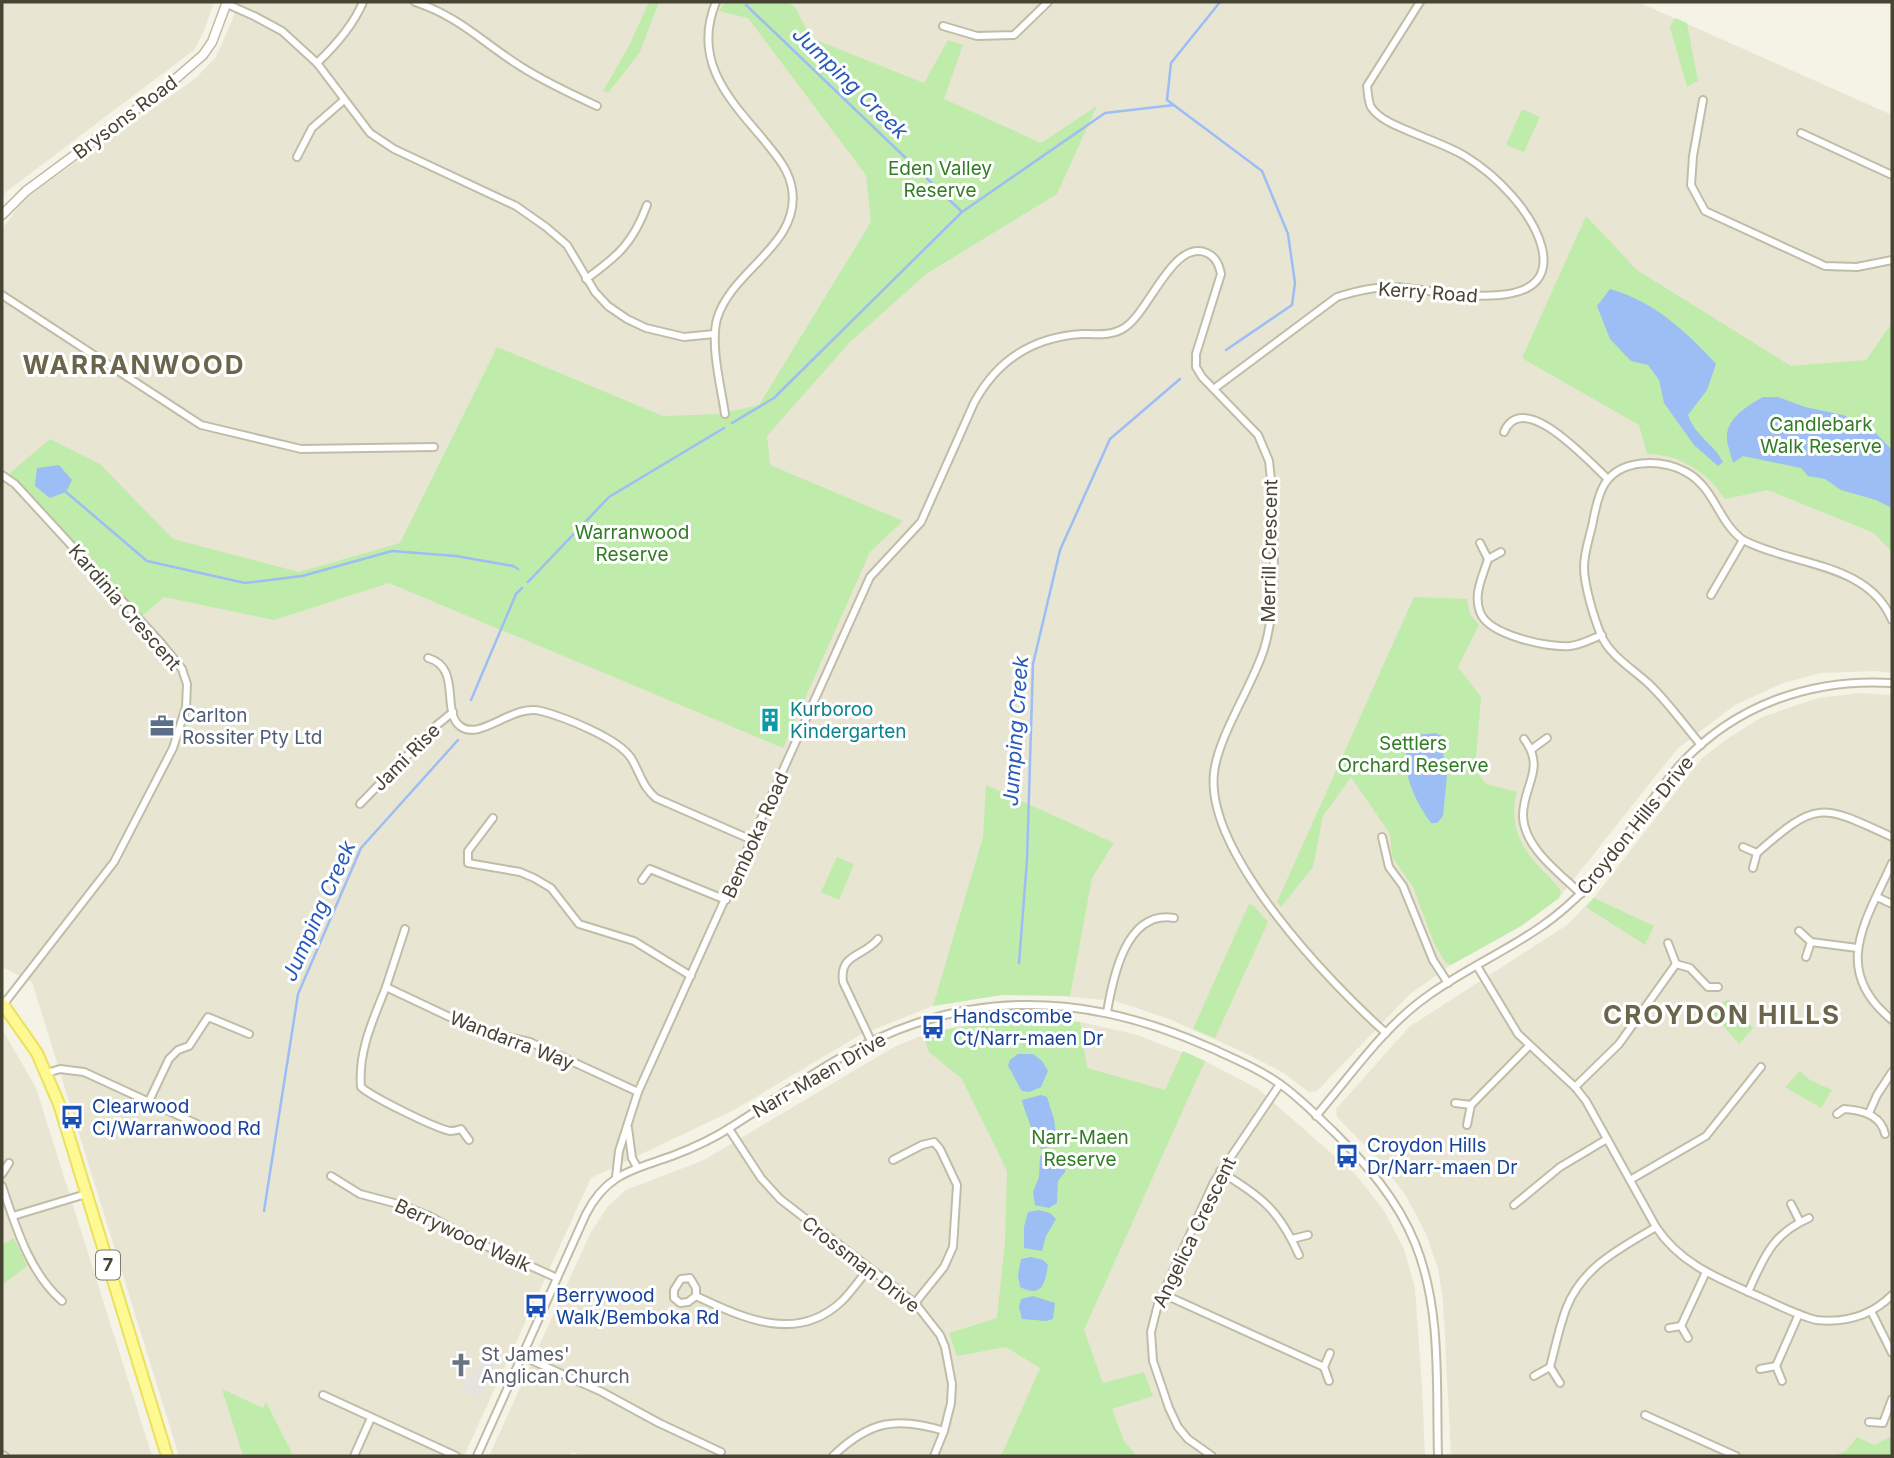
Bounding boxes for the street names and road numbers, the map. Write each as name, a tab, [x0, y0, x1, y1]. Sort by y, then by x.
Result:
street label: Brysons Road	[69, 71, 182, 164]
street label: Kerry Road	[1377, 278, 1479, 307]
street label: Merrill Crescent	[1257, 479, 1282, 623]
street label: Kardinia Crescent	[64, 540, 186, 675]
street label: Jami Rise	[368, 719, 445, 796]
street label: Croydon Hills Drive	[1572, 751, 1698, 899]
street label: Bemboka Road	[717, 769, 794, 902]
street label: Wandarra Way	[446, 1006, 578, 1075]
street label: Narr-Maen Drive	[748, 1028, 890, 1123]
street label: Angelica Crescent	[1148, 1153, 1241, 1311]
street label: Berrywood Walk	[391, 1194, 535, 1277]
street label: Crossman Drive	[797, 1211, 924, 1318]
road number: 7	[96, 1250, 120, 1280]

